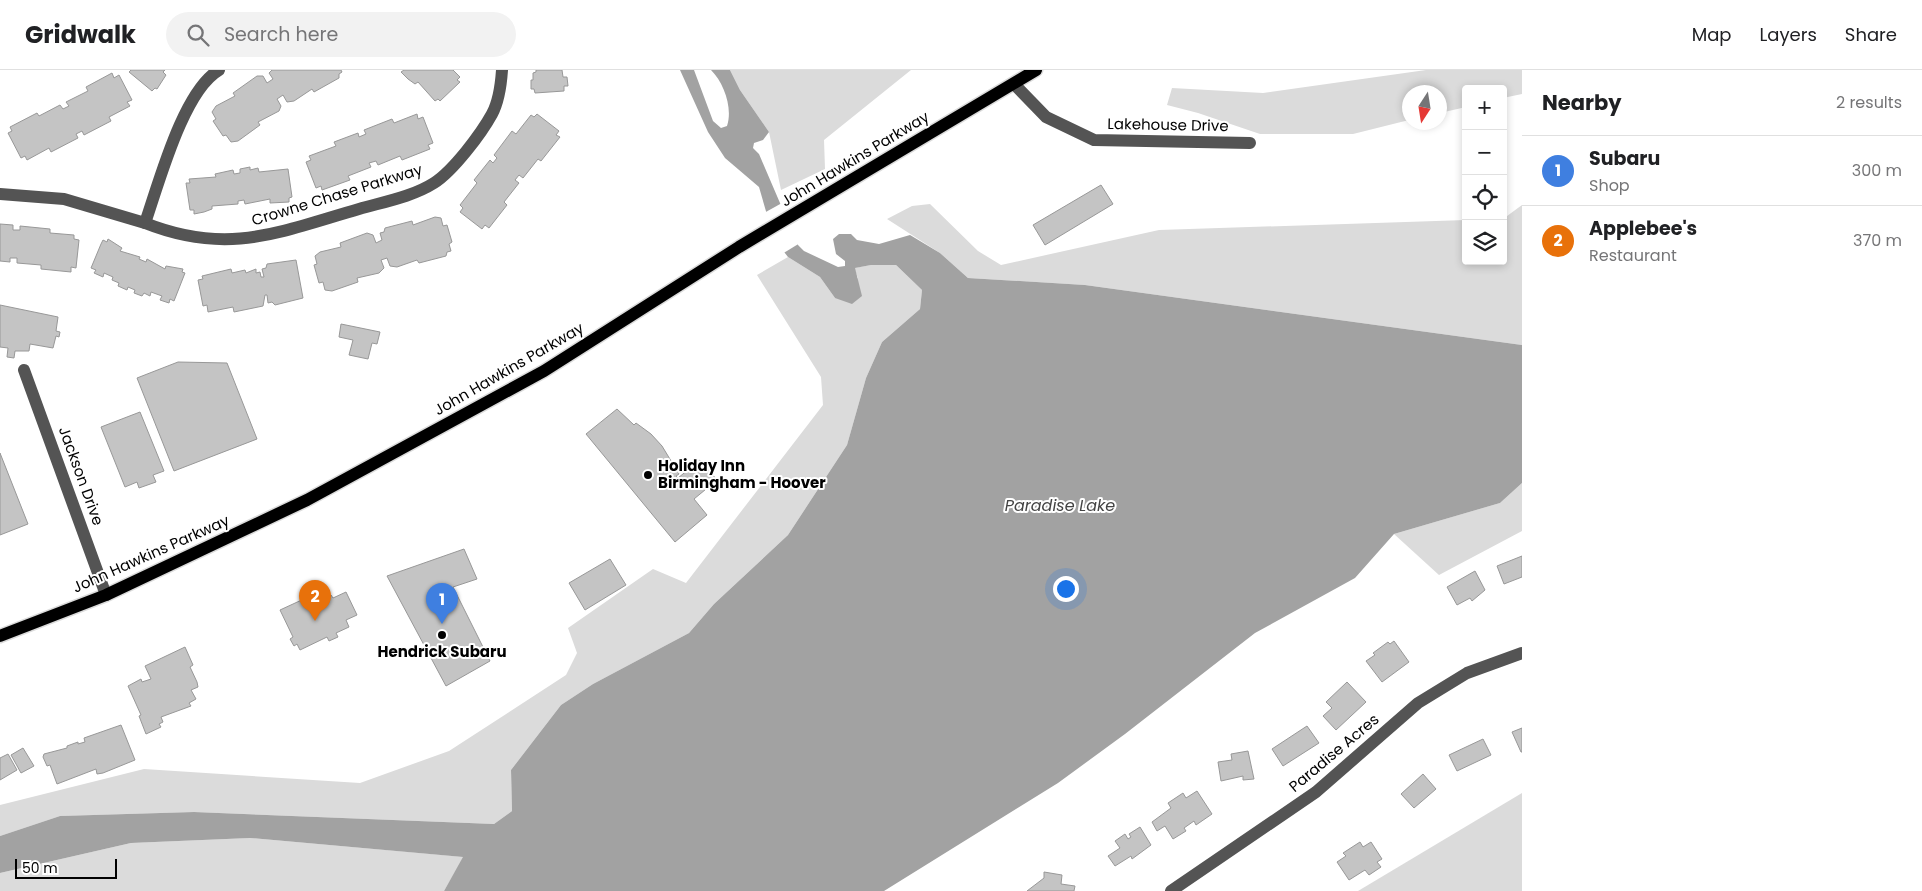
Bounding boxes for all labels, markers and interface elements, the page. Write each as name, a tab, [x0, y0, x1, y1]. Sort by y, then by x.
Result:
search box	[166, 12, 516, 57]
text: Gridwalk	[25, 18, 136, 51]
icon: search	[184, 21, 212, 49]
text: Search here	[224, 21, 338, 48]
text: Map	[1692, 22, 1732, 47]
text: Layers	[1760, 22, 1817, 47]
text: Share	[1845, 22, 1897, 47]
north arrow	[1402, 85, 1447, 130]
map controls	[1462, 85, 1507, 265]
button: +	[1462, 85, 1507, 130]
text: Nearby	[1542, 88, 1622, 117]
text: 2 results	[1836, 91, 1902, 114]
street label: John Hawkins Parkway	[777, 106, 933, 211]
street label: Lakehouse Drive	[1107, 113, 1229, 136]
button: −	[1462, 130, 1507, 175]
text: Subaru	[1589, 145, 1660, 172]
street label: Crowne Chase Parkway	[249, 158, 425, 231]
text: 1	[1555, 159, 1561, 182]
text: 300 m	[1852, 159, 1902, 182]
text: Shop	[1589, 174, 1630, 197]
button: locate	[1462, 175, 1507, 220]
text: Applebee's	[1589, 215, 1697, 242]
button: layers	[1462, 220, 1507, 265]
text: 2	[1553, 229, 1563, 252]
text: 370 m	[1853, 229, 1902, 252]
text: Restaurant	[1589, 244, 1677, 267]
street label: John Hawkins Parkway	[430, 317, 588, 420]
street label: Jackson Drive	[54, 424, 109, 528]
place label: Holiday Inn Birmingham - Hoover	[658, 455, 826, 493]
marker: Holiday Inn Birmingham - Hoover	[642, 469, 654, 481]
water label: Paradise Lake	[1005, 494, 1115, 517]
street label: John Hawkins Parkway	[69, 509, 233, 598]
your location	[1053, 576, 1079, 602]
pin: 2	[299, 580, 331, 621]
pin: 1	[426, 583, 458, 624]
marker: Hendrick Subaru	[436, 629, 448, 641]
place label: Hendrick Subaru	[377, 641, 507, 662]
street label: Paradise Acres	[1284, 709, 1383, 796]
scale bar	[15, 856, 118, 879]
text: 50 m	[22, 858, 58, 878]

